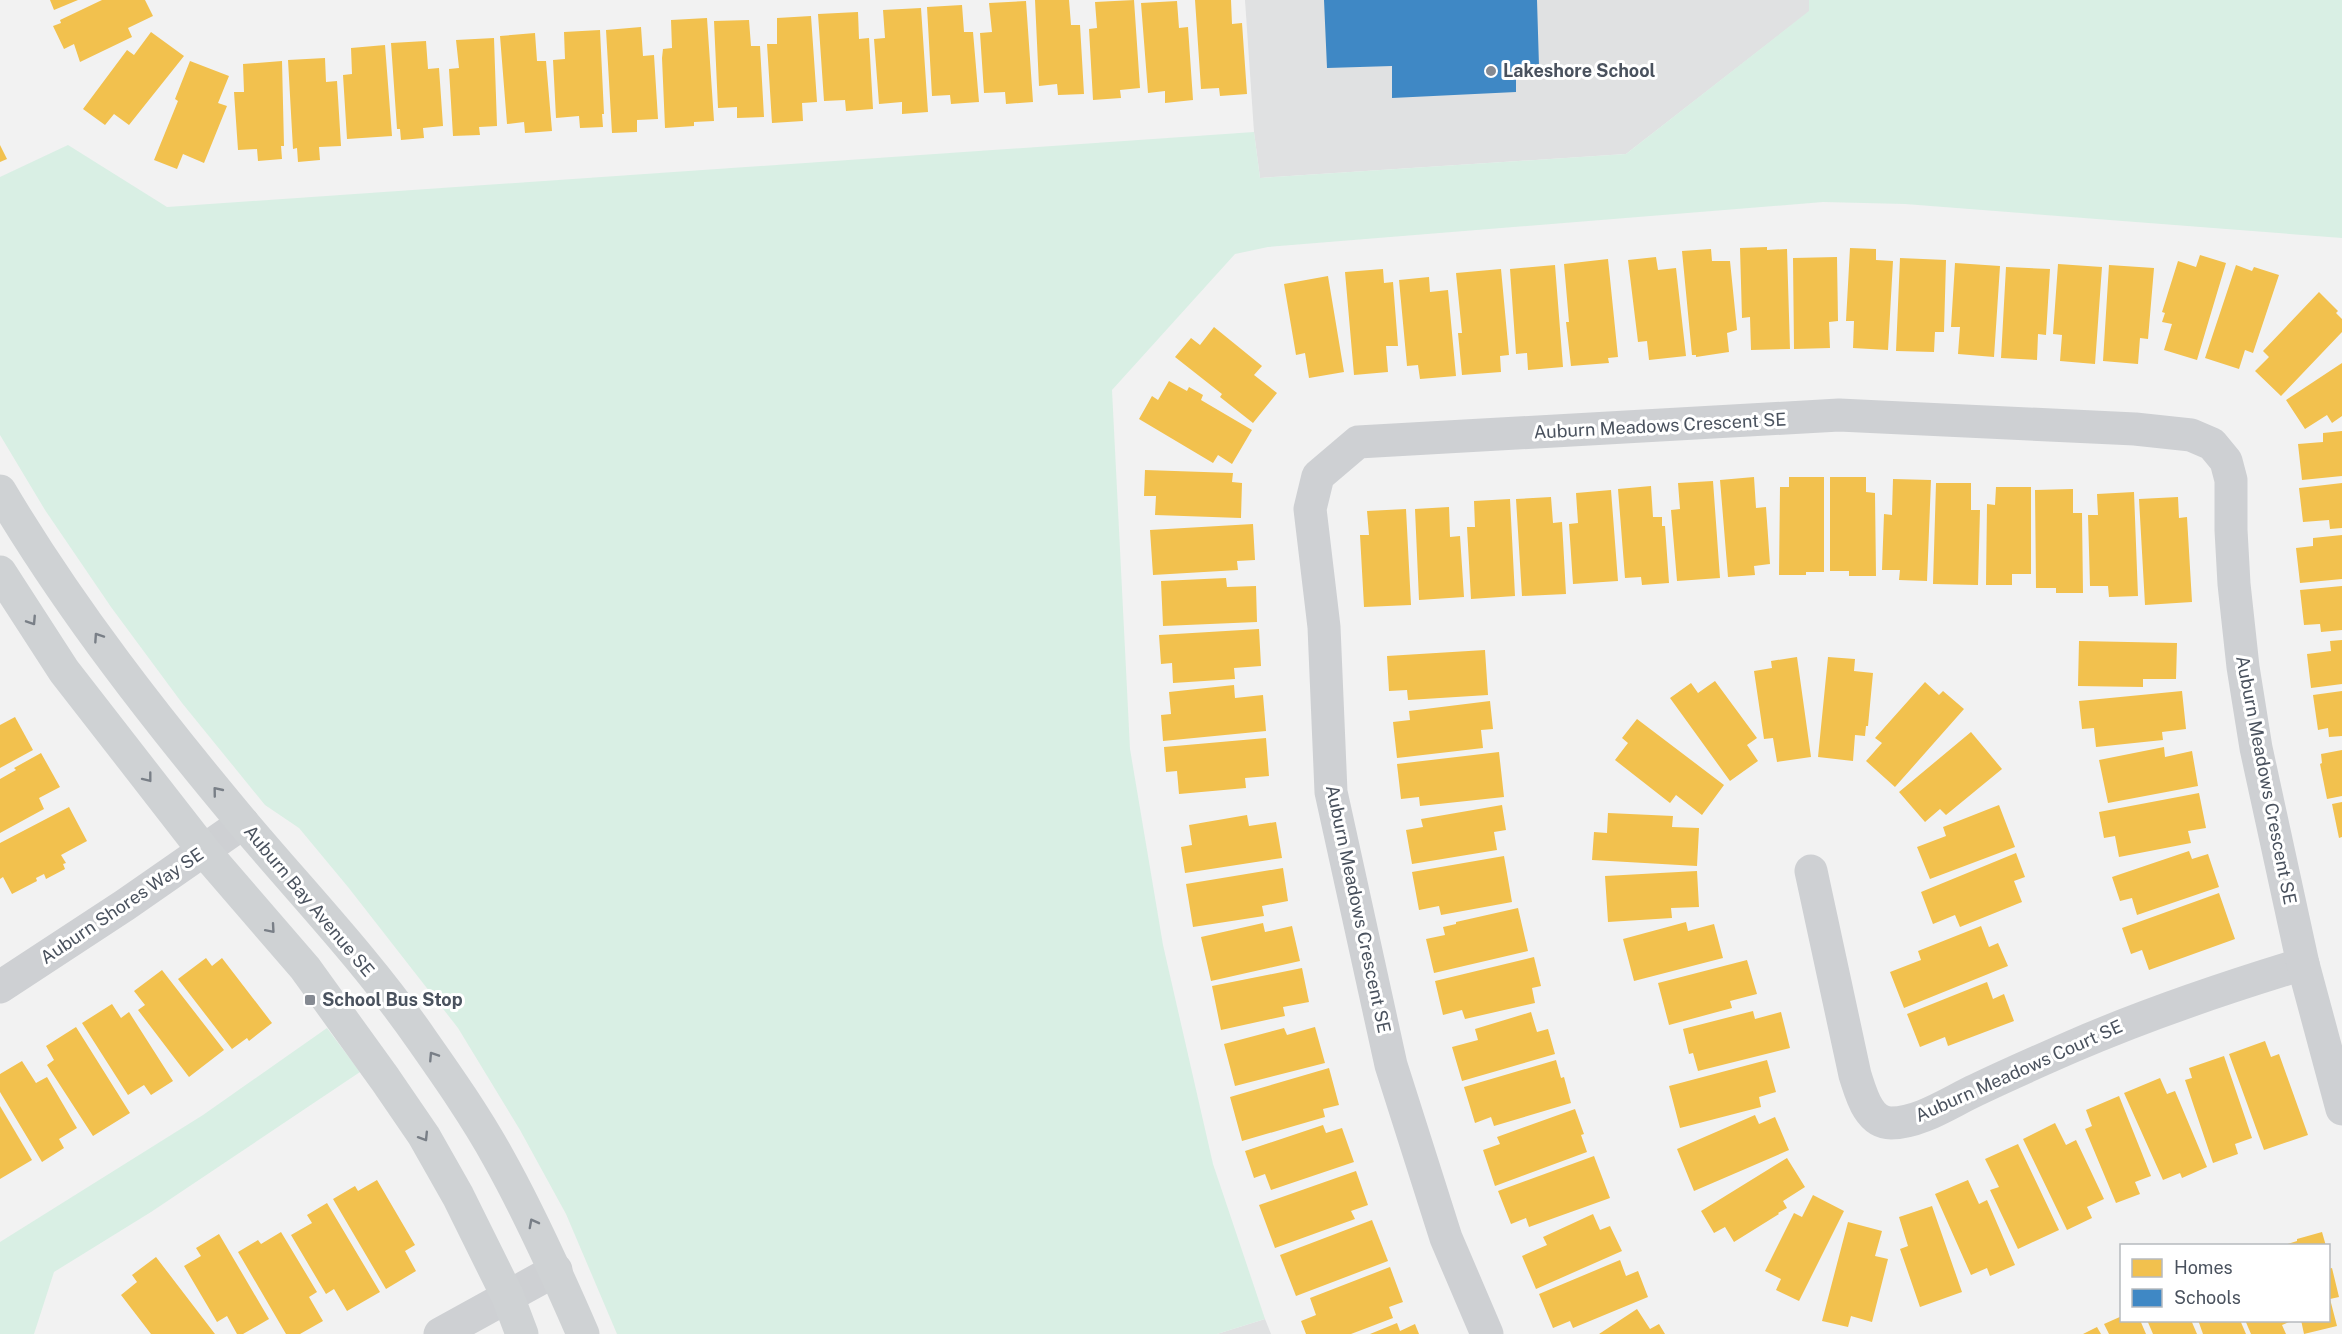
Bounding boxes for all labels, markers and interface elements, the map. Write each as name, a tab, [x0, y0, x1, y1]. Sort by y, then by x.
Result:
place label: Lakeshore School	[1503, 60, 1656, 81]
marker: Lakeshore School	[1484, 64, 1498, 78]
street label: Auburn Meadows Crescent SE	[1533, 408, 1787, 443]
one-way arrow	[25, 615, 36, 626]
one-way arrow	[94, 633, 105, 644]
street label: Auburn Meadows Crescent SE	[2232, 654, 2301, 906]
one-way arrow	[140, 772, 151, 783]
street label: Auburn Meadows Crescent SE	[1322, 783, 1395, 1035]
one-way arrow	[214, 787, 225, 798]
street label: Auburn Bay Avenue SE	[240, 821, 379, 981]
street label: Auburn Shores Way SE	[36, 843, 207, 968]
one-way arrow	[264, 922, 275, 933]
place label: School Bus Stop	[322, 989, 463, 1010]
marker: School Bus Stop	[303, 993, 317, 1007]
street label: Auburn Meadows Court SE	[1912, 1015, 2126, 1126]
one-way arrow	[429, 1052, 440, 1063]
one-way arrow	[416, 1131, 428, 1141]
one-way arrow	[529, 1219, 540, 1230]
legend	[2120, 1244, 2330, 1322]
text: Homes	[2174, 1257, 2233, 1278]
text: Schools	[2174, 1287, 2241, 1308]

